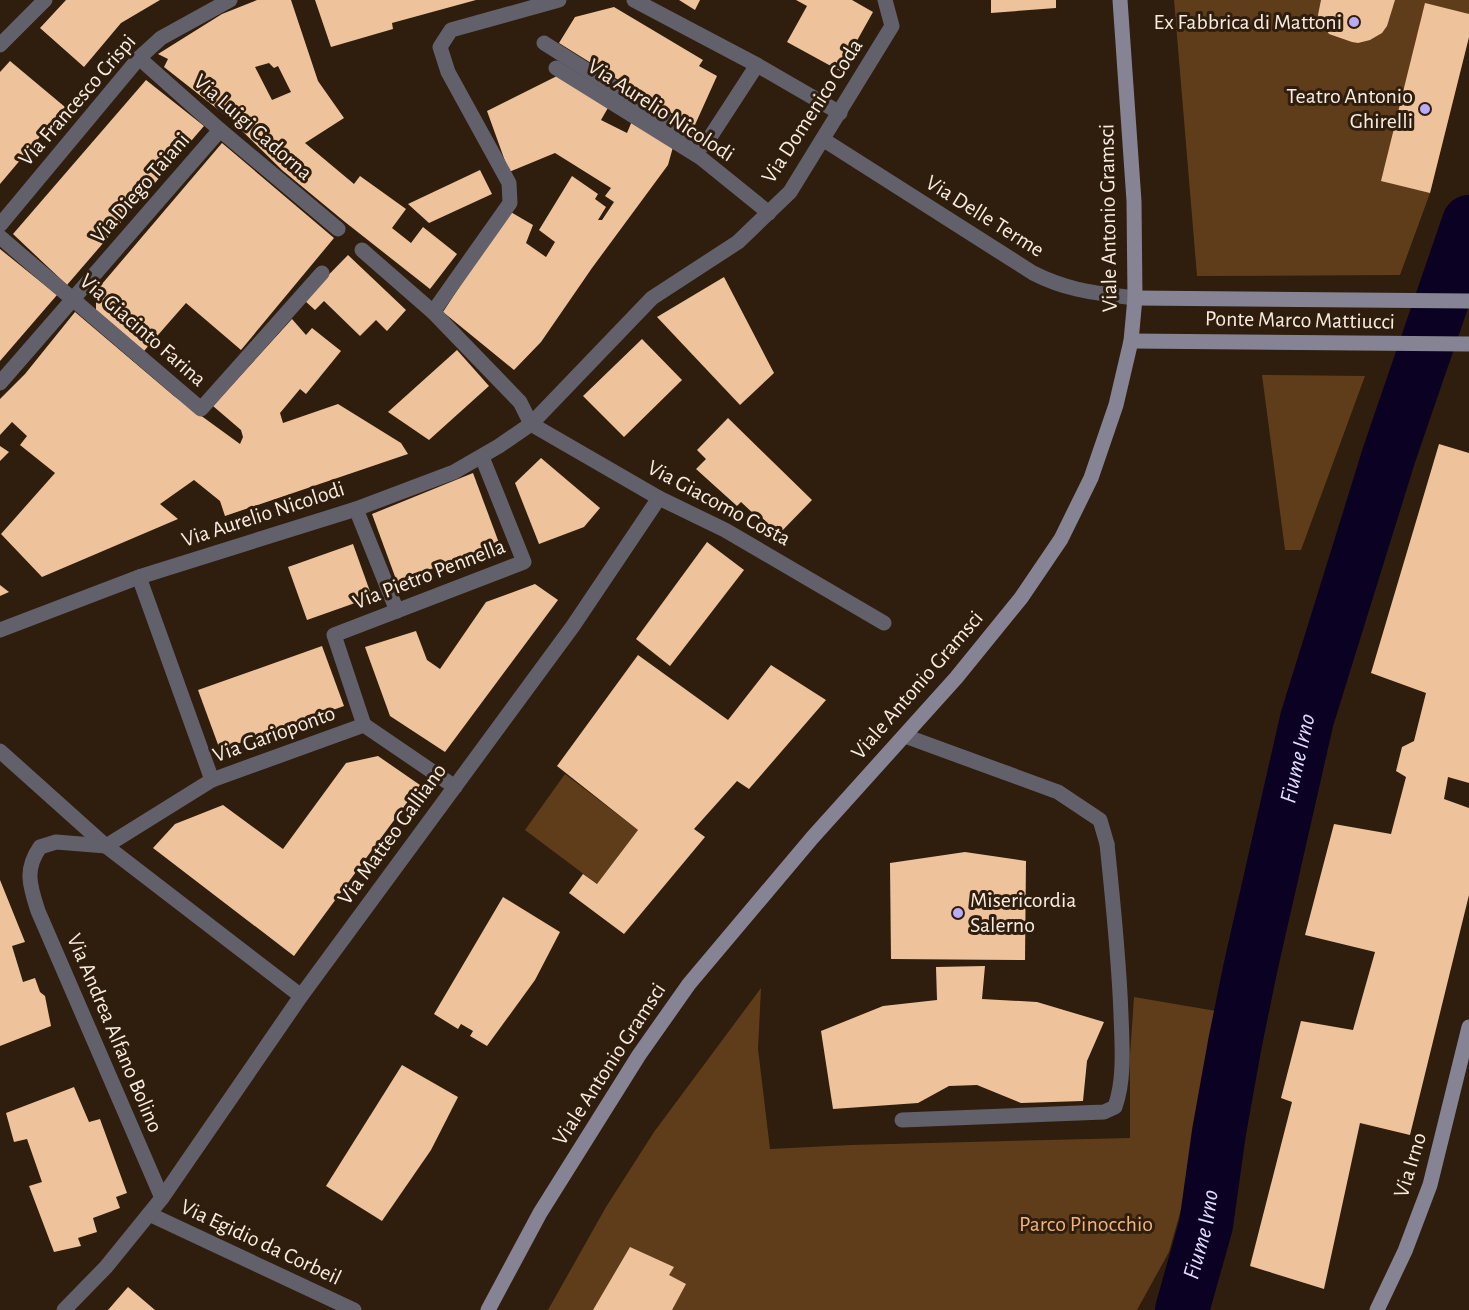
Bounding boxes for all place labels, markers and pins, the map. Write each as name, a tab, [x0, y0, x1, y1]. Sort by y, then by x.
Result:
place label: Ex Fabbrica di Mattoni	[1154, 11, 1342, 33]
marker: Ex Fabbrica di Mattoni	[1347, 15, 1361, 29]
place label: Teatro Antonio Ghirelli	[1286, 85, 1413, 132]
marker: Teatro Antonio Ghirelli	[1418, 102, 1432, 116]
place label: Misericordia Salerno	[970, 889, 1076, 936]
marker: Misericordia Salerno	[951, 906, 965, 920]

